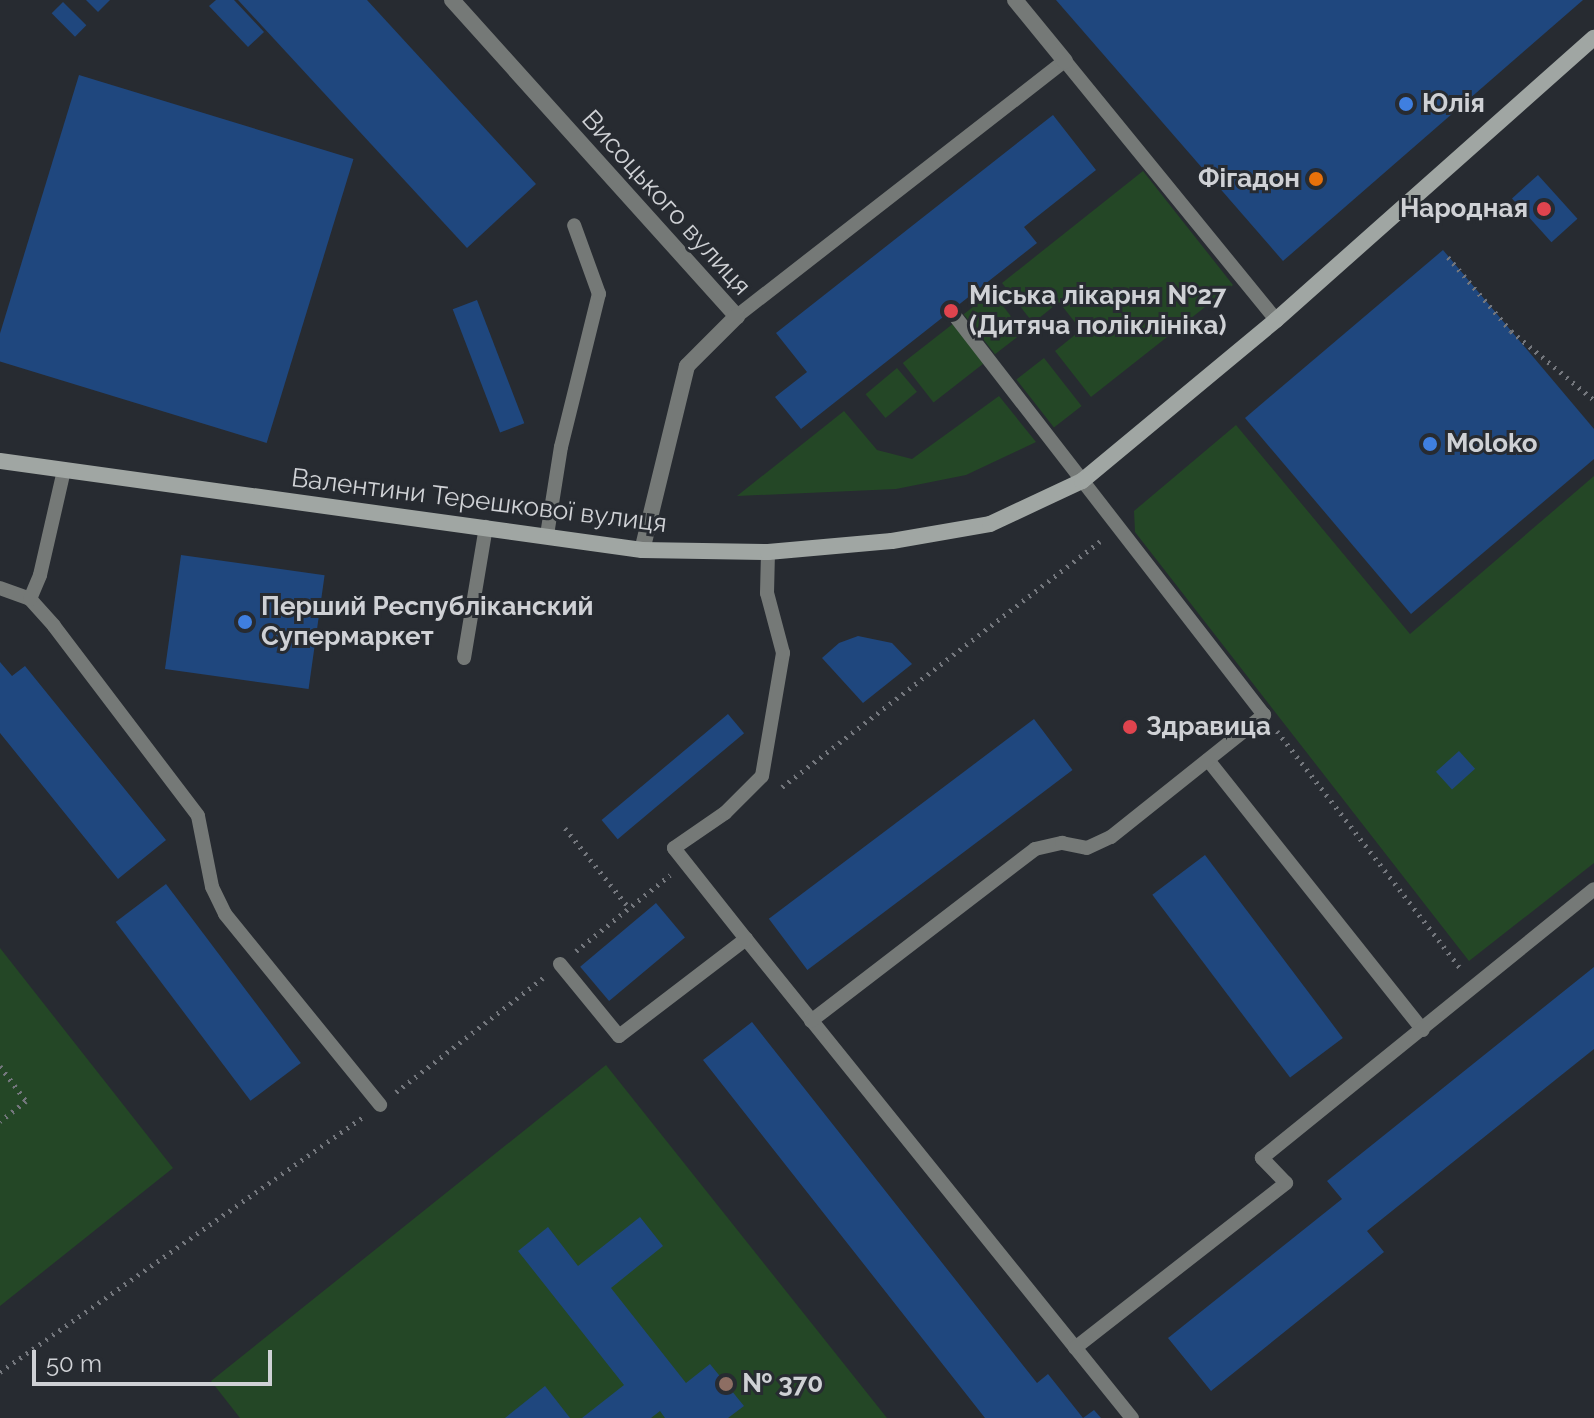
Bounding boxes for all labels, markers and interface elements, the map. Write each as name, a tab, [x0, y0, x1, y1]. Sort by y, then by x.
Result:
place label: Юлія	[1422, 88, 1485, 120]
marker: Юлія	[1397, 95, 1415, 113]
street label: Висоцького вулиця	[575, 104, 757, 302]
place label: Фігадон	[1198, 163, 1300, 195]
marker: Фігадон	[1307, 170, 1325, 188]
place label: Народная	[1400, 193, 1528, 225]
marker: Народная	[1535, 200, 1553, 218]
place label: Міська лікарня №27 (Дитяча поліклініка)	[969, 280, 1227, 342]
marker: Міська лікарня №27 (Дитяча поліклініка)	[940, 300, 962, 322]
place label: Moloko	[1446, 428, 1538, 460]
marker: Moloko	[1421, 435, 1439, 453]
street label: Валентини Терешкової вулиця	[289, 462, 669, 540]
place label: Перший Республiканский Супермаркет	[261, 591, 593, 652]
marker: Перший Республiканский Супермаркет	[236, 613, 254, 631]
place label: Здравица	[1146, 711, 1271, 743]
marker: Здравица	[1121, 718, 1139, 736]
scale bar	[36, 1334, 276, 1384]
text: 50 m	[46, 1349, 102, 1378]
place label: № 370	[742, 1368, 823, 1400]
marker: № 370	[717, 1375, 735, 1393]

